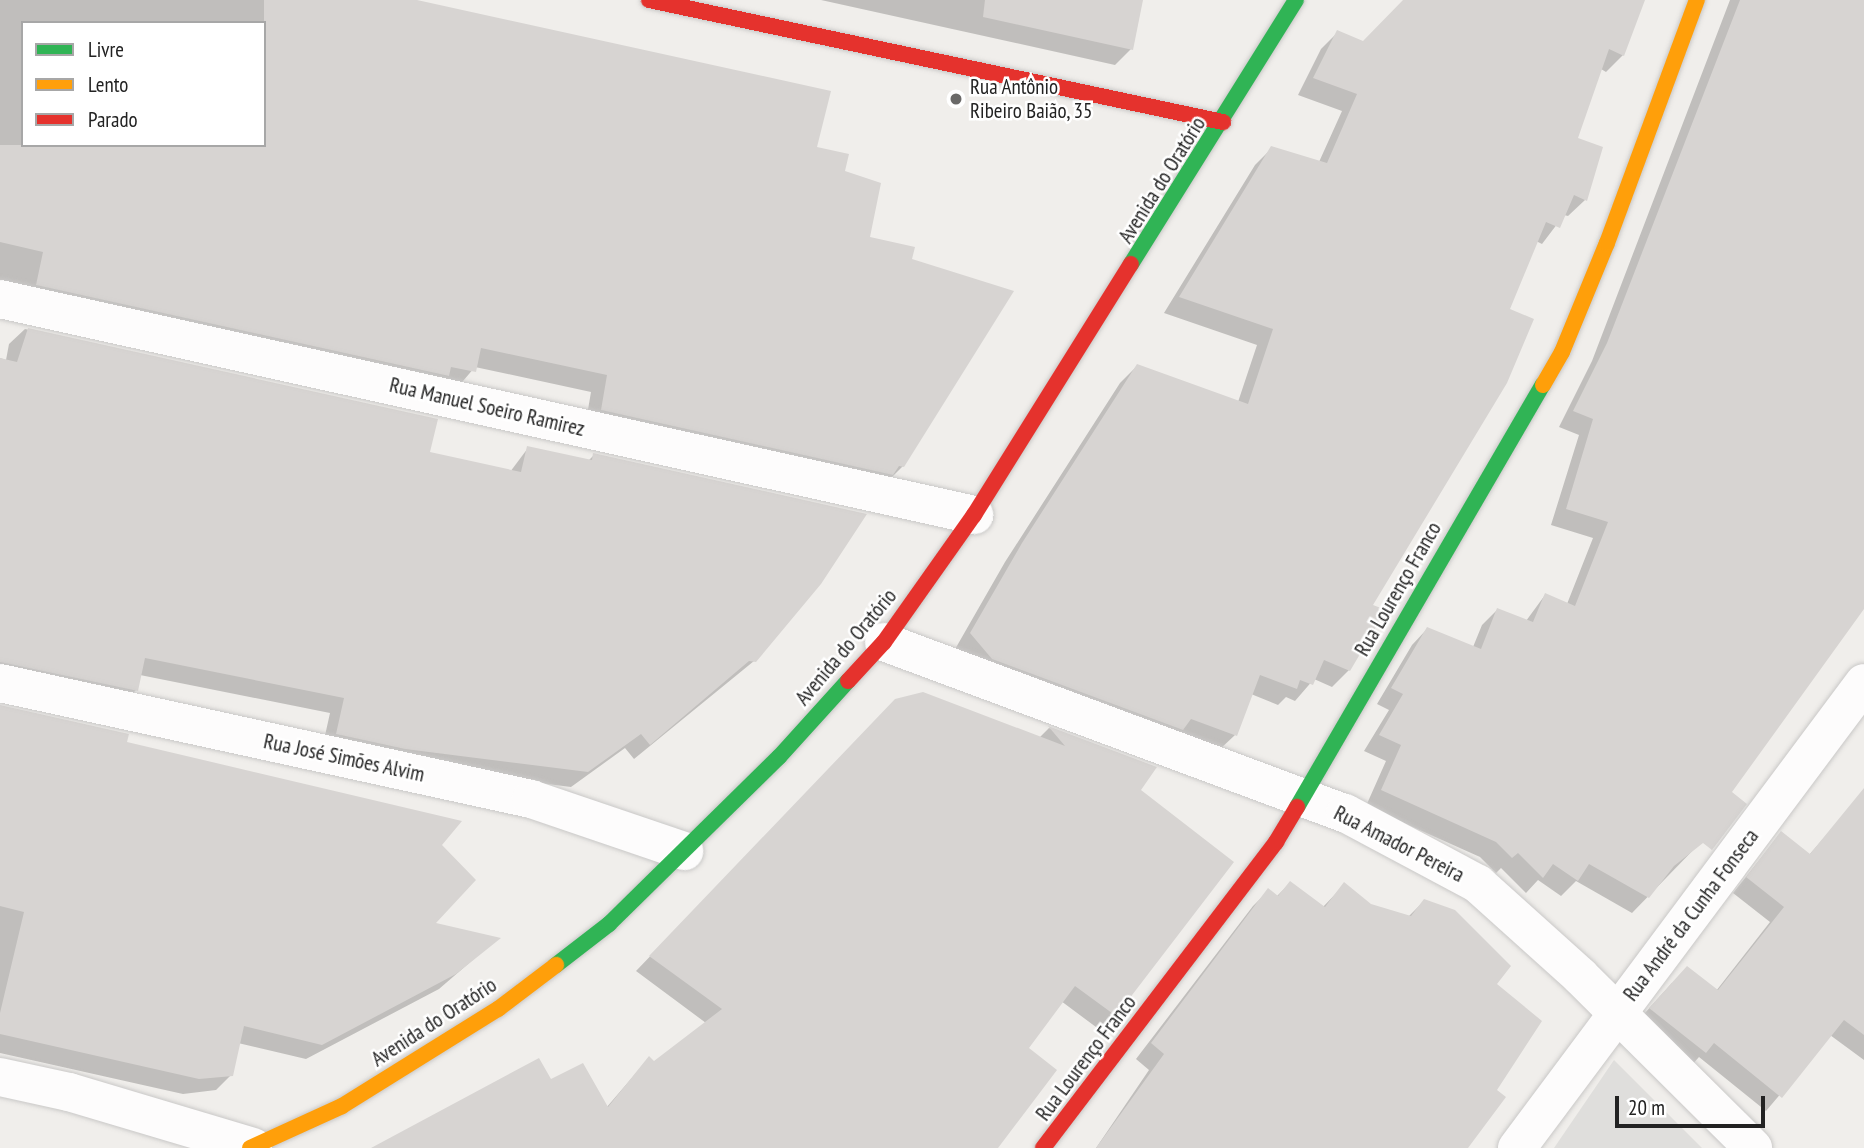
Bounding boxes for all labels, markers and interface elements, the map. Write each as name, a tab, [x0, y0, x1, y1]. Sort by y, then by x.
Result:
legend	[21, 21, 266, 147]
text: Livre	[88, 36, 124, 63]
text: Lento	[88, 71, 128, 98]
place label: Rua Antônio Ribeiro Baião, 35	[970, 74, 1094, 124]
marker: Rua Antônio Ribeiro Baião, 35	[948, 91, 964, 107]
text: Parado	[88, 106, 138, 133]
street label: Avenida do Oratório	[1113, 112, 1211, 248]
street label: Rua Manuel Soeiro Ramirez	[387, 372, 587, 442]
street label: Rua Lourenço Franco	[1349, 518, 1447, 660]
street label: Avenida do Oratório	[790, 584, 902, 710]
street label: Rua José Simões Alvim	[261, 729, 427, 787]
street label: Rua Amador Pereira	[1330, 800, 1468, 888]
street label: Rua André da Cunha Fonseca	[1618, 824, 1764, 1006]
street label: Avenida do Oratório	[367, 972, 501, 1072]
street label: Rua Lourenço Franco	[1031, 990, 1141, 1126]
scale bar	[1619, 1082, 1770, 1126]
text: 20 m	[1628, 1094, 1665, 1121]

